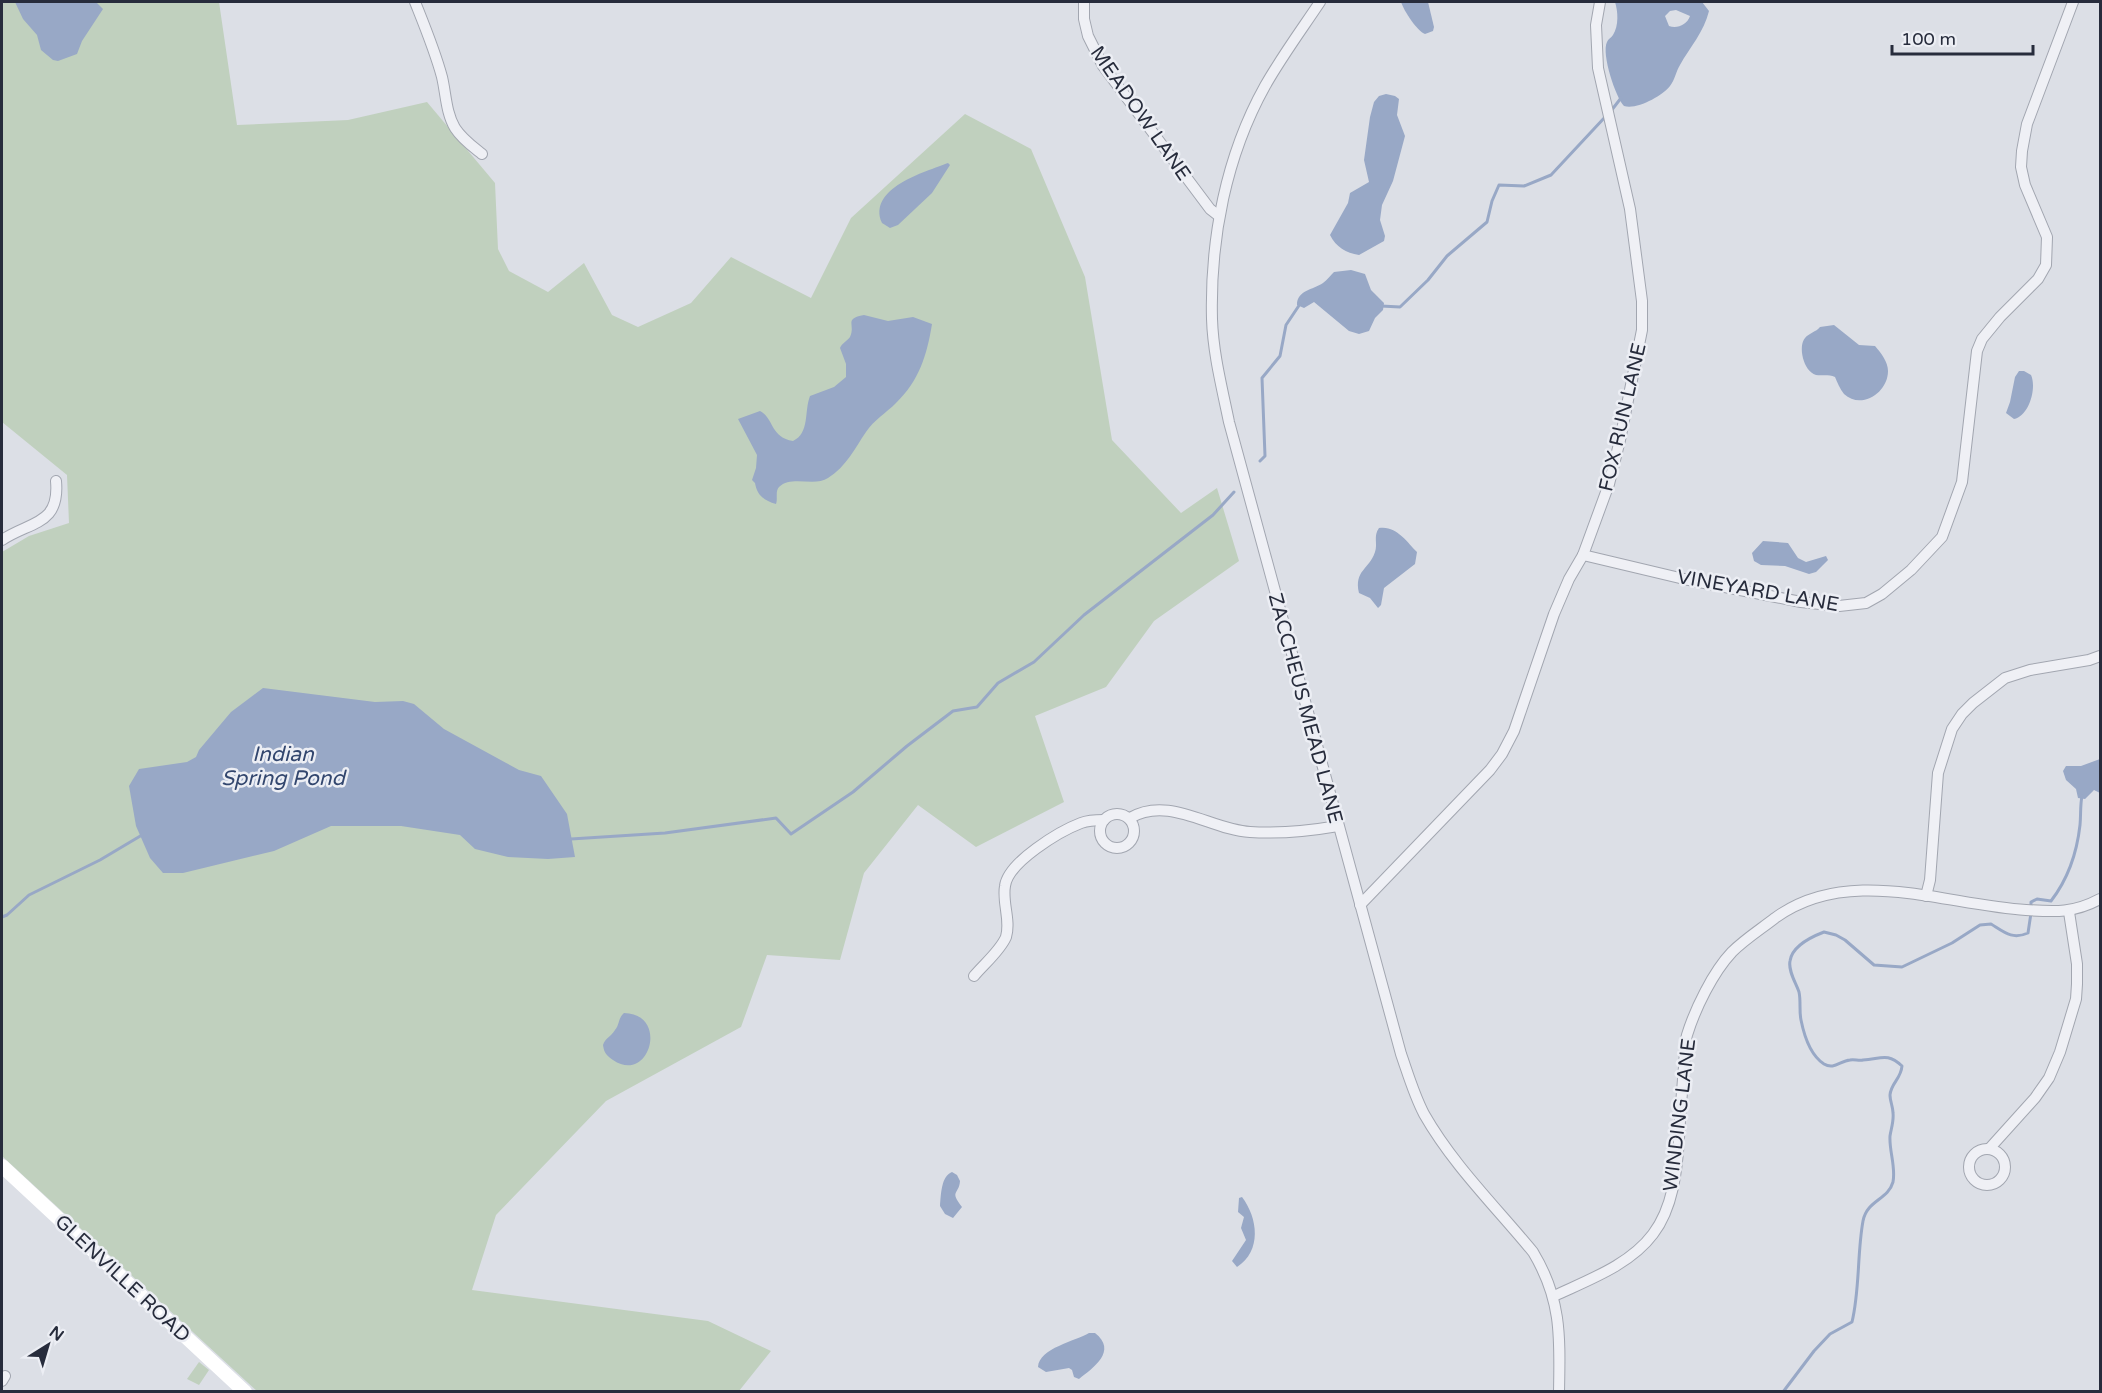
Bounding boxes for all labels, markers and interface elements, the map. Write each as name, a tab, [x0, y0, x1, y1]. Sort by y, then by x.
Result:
scale bar	[1892, 18, 2033, 56]
text: 100 m	[1901, 28, 1956, 50]
street label: MEADOW LANE	[1085, 42, 1195, 185]
street label: FOX RUN LANE	[1594, 341, 1652, 494]
street label: VINEYARD LANE	[1675, 565, 1841, 617]
street label: ZACCHEUS MEAD LANE	[1263, 590, 1347, 826]
water label: Indian Spring Pond	[221, 742, 347, 791]
street label: WINDING LANE	[1659, 1037, 1701, 1193]
street label: GLENVILLE ROAD	[50, 1209, 196, 1347]
north arrow	[18, 1315, 78, 1375]

